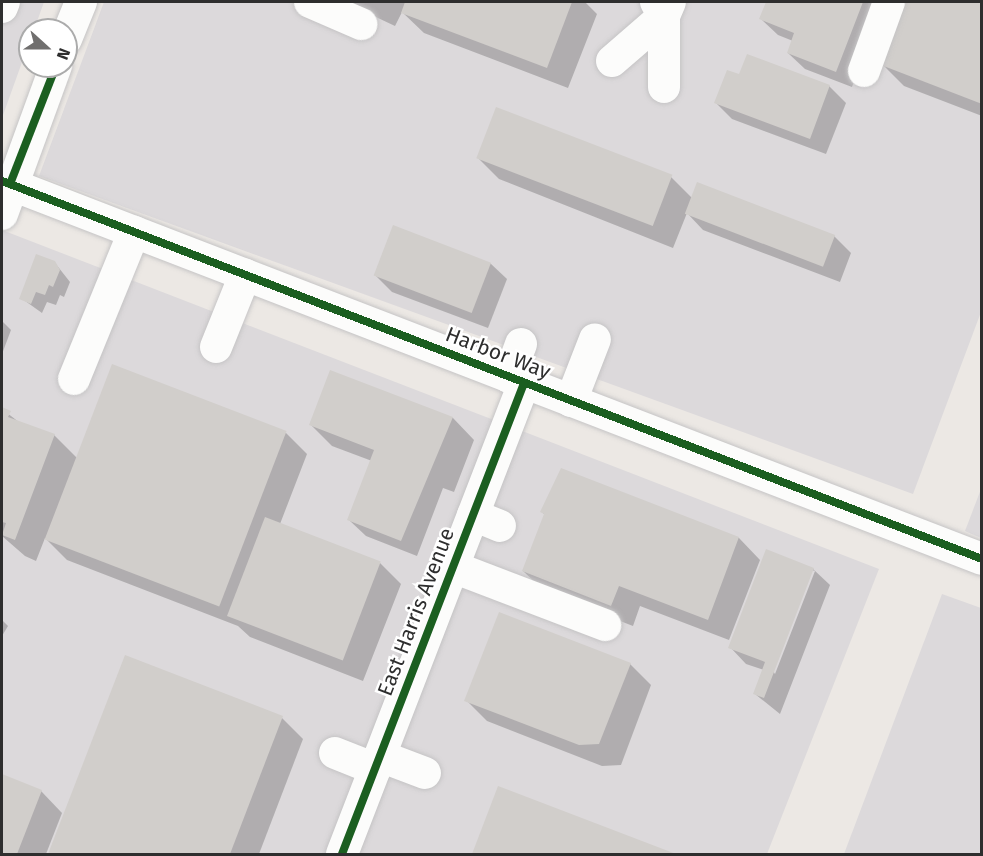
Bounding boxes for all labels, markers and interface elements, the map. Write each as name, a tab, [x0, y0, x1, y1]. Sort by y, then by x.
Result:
north arrow	[18, 18, 78, 78]
text: N	[53, 46, 74, 62]
street label: Harbor Way	[442, 321, 554, 385]
street label: East Harris Avenue	[372, 524, 460, 700]

